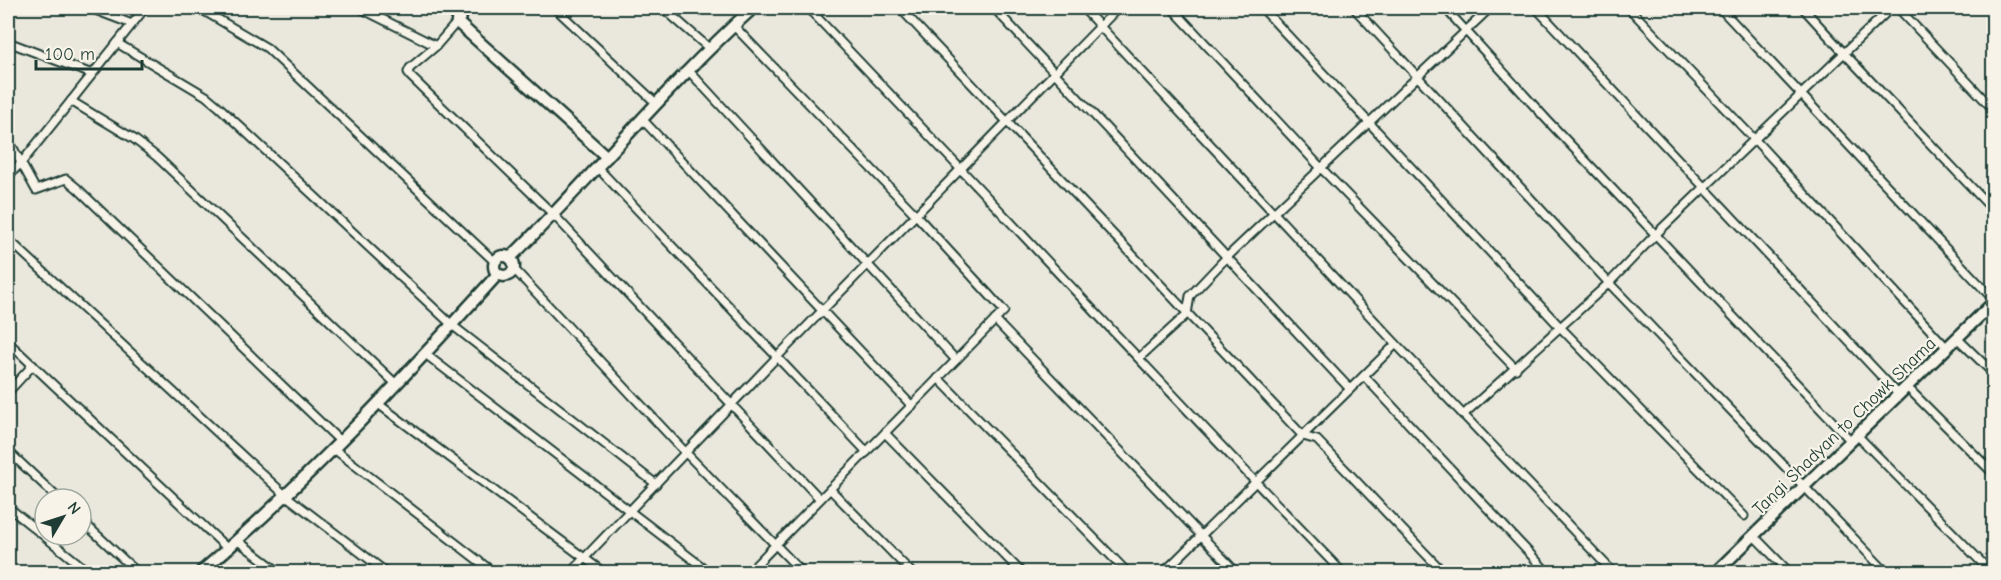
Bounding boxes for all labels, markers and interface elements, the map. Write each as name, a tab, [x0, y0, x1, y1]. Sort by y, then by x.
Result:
scale bar	[36, 33, 142, 71]
text: 100 m	[45, 44, 95, 65]
street label: Tangi Shadyan to Chowk Shama	[1748, 333, 1940, 520]
north arrow	[33, 487, 93, 547]
text: N	[64, 498, 84, 518]

